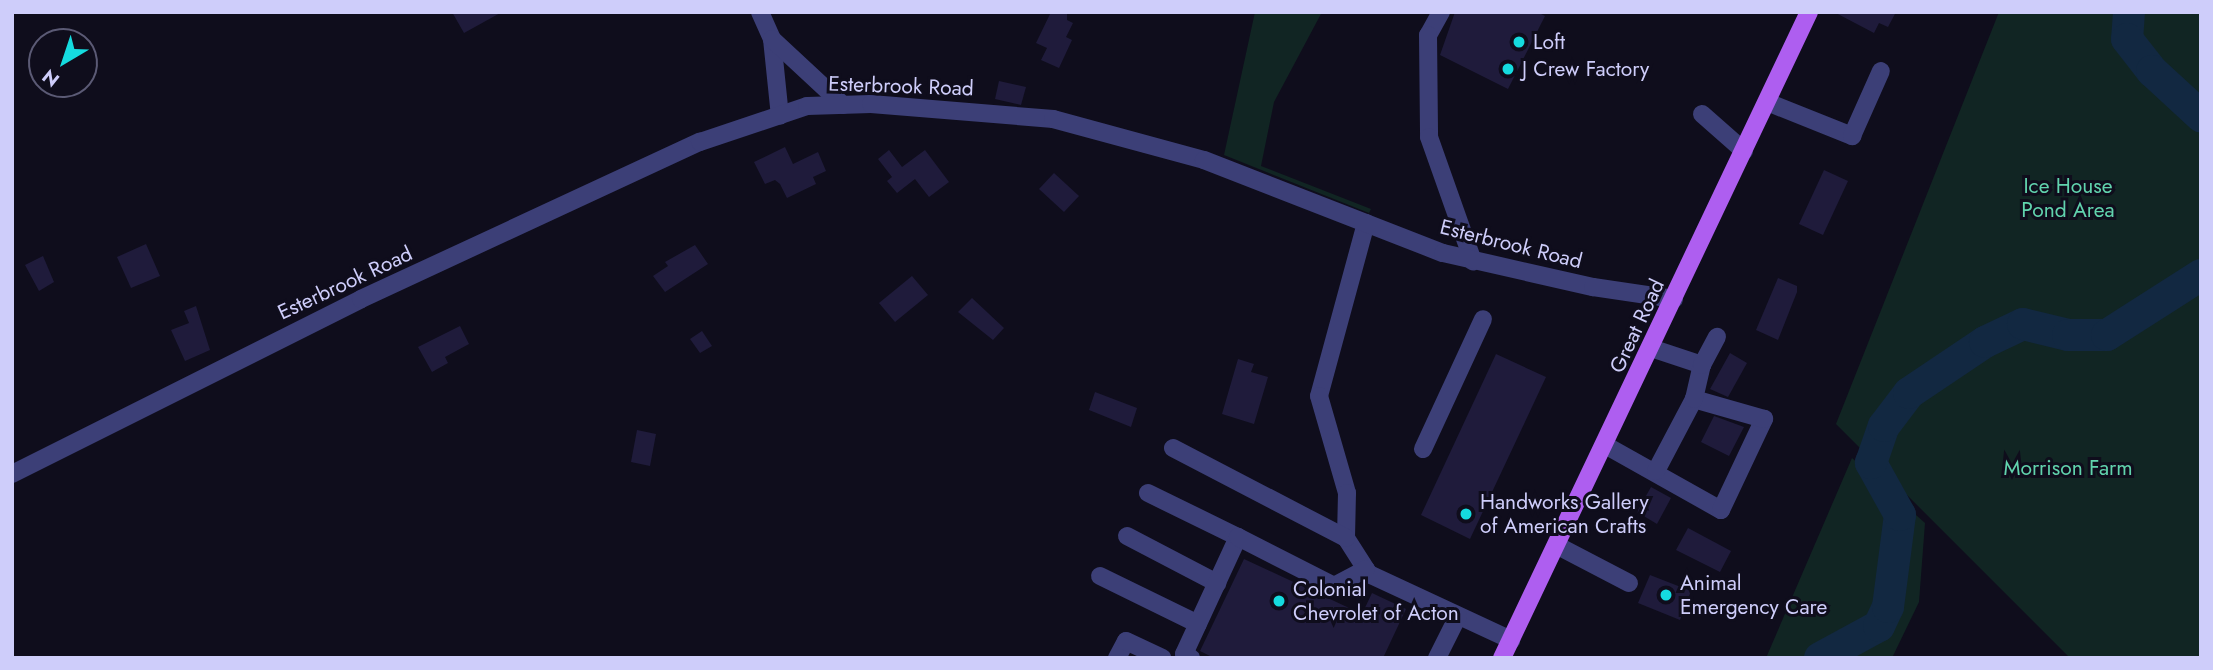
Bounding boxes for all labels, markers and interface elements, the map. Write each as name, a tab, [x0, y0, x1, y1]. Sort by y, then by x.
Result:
north arrow	[28, 28, 98, 98]
place label: Loft	[1533, 29, 1565, 55]
marker: Loft	[1511, 34, 1527, 50]
place label: J Crew Factory	[1522, 56, 1649, 82]
marker: J Crew Factory	[1500, 61, 1516, 77]
text: N	[36, 63, 65, 93]
street label: Esterbrook Road	[828, 71, 974, 101]
park label: Ice House Pond Area	[2021, 173, 2115, 223]
street label: Esterbrook Road	[1437, 214, 1585, 274]
street label: Esterbrook Road	[274, 241, 416, 325]
street label: Great Road	[1604, 275, 1670, 377]
park label: Morrison Farm	[2003, 455, 2133, 481]
place label: Handworks Gallery of American Crafts	[1480, 489, 1649, 539]
marker: Handworks Gallery of American Crafts	[1458, 506, 1474, 522]
place label: Animal Emergency Care	[1680, 570, 1827, 620]
place label: Colonial Chevrolet of Acton	[1293, 576, 1459, 626]
marker: Animal Emergency Care	[1658, 587, 1674, 603]
marker: Colonial Chevrolet of Acton	[1271, 593, 1287, 609]

